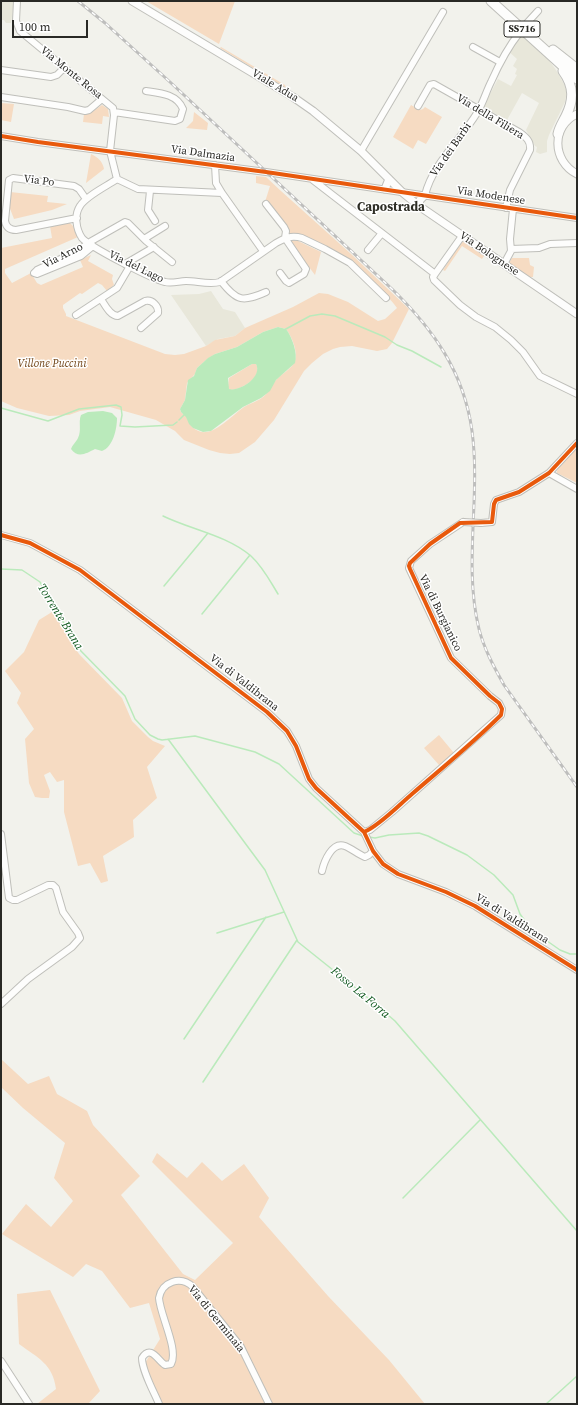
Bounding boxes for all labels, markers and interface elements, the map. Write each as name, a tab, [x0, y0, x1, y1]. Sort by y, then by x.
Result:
scale bar	[14, 12, 90, 38]
text: 100 m	[19, 19, 51, 35]
road number: SS716	[504, 21, 540, 37]
street label: Via Monte Rosa	[37, 44, 105, 102]
street label: Viale Adua	[249, 67, 301, 105]
street label: Via della Filiera	[454, 92, 526, 142]
street label: Via dei Barbi	[428, 120, 474, 180]
street label: Via Dalmazia	[170, 143, 236, 165]
street label: Via Po	[23, 173, 55, 189]
street label: Via Modenese	[456, 184, 526, 208]
district label: Capostrada	[357, 200, 425, 216]
street label: Via Bolognese	[457, 229, 521, 279]
street label: Via Arno	[41, 240, 85, 272]
street label: Via del Lago	[106, 248, 166, 286]
park label: Villone Puccini	[18, 357, 86, 371]
street label: Via di Burgianico	[416, 572, 464, 654]
water label: Torrente Brana	[34, 581, 86, 653]
street label: Via di Valdibrana	[207, 652, 281, 714]
street label: Via di Valdibrana	[473, 891, 551, 947]
water label: Fosso La Forra	[328, 964, 392, 1022]
street label: Via di Germinaia	[185, 1283, 247, 1355]

